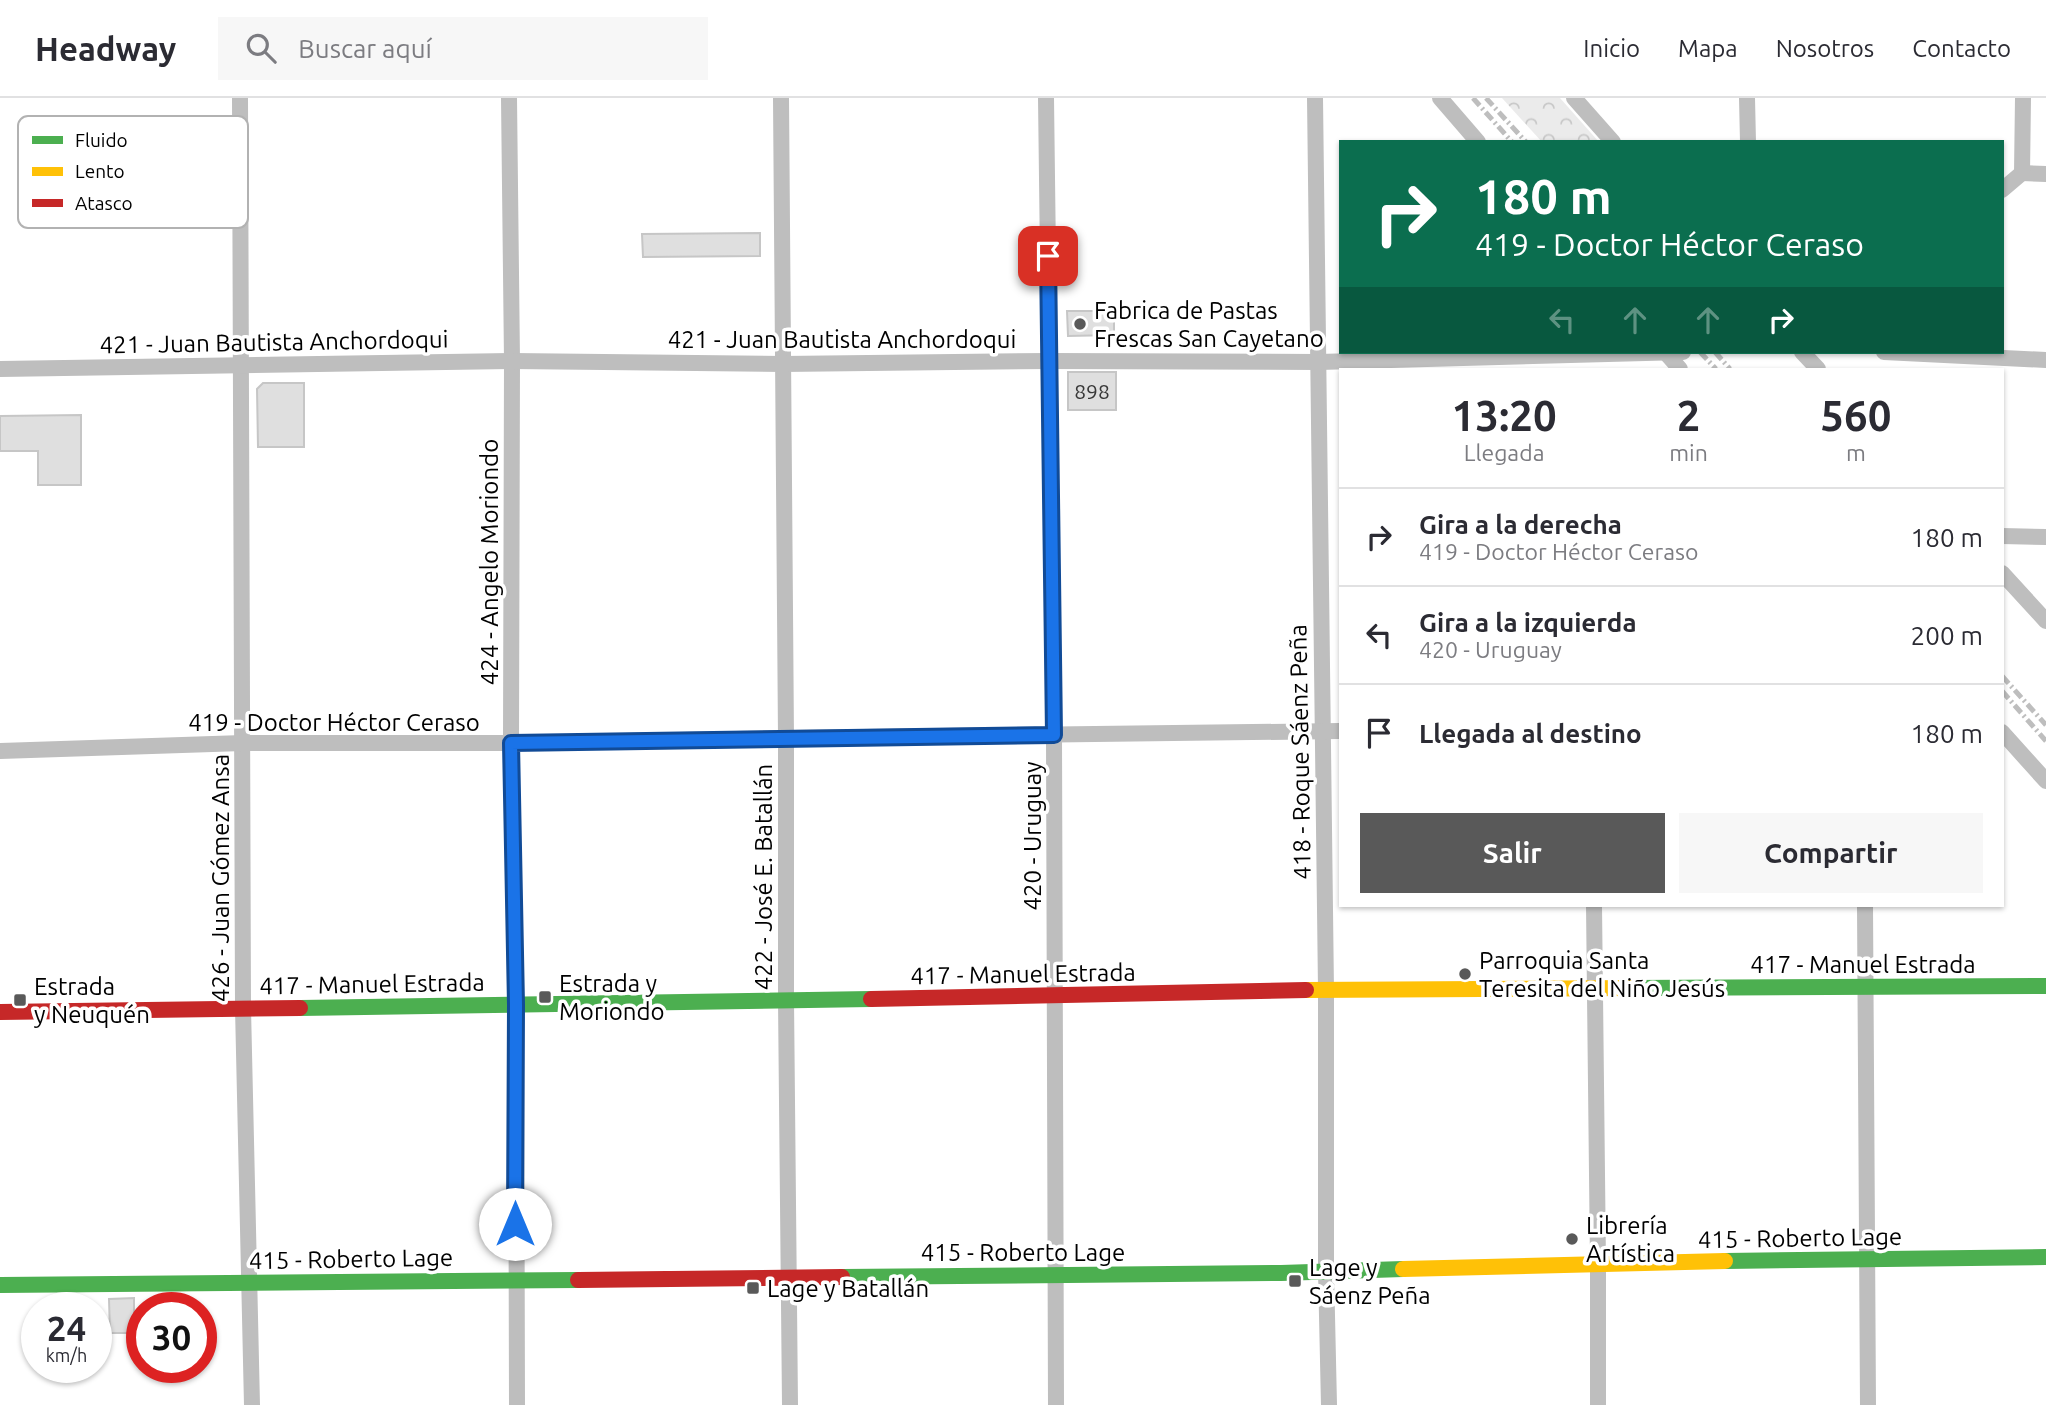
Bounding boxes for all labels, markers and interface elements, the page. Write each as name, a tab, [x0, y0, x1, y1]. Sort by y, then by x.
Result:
search box	[218, 17, 708, 80]
icon: search	[242, 29, 280, 67]
text: Headway	[35, 30, 176, 67]
text: Buscar aquí	[298, 34, 432, 63]
text: Inicio	[1583, 35, 1640, 62]
text: Mapa	[1678, 35, 1738, 62]
text: Nosotros	[1776, 35, 1874, 62]
text: Contacto	[1912, 35, 2011, 62]
legend	[18, 116, 248, 228]
text: Fluido	[75, 129, 128, 151]
text: Lento	[75, 160, 125, 182]
icon: right	[1360, 168, 1451, 259]
text: 180 m	[1475, 168, 1612, 223]
text: Atasco	[75, 192, 133, 214]
pin	[1018, 226, 1078, 286]
text: 419 - Doctor Héctor Ceraso	[1475, 226, 1864, 262]
icon: arrive	[1029, 237, 1067, 275]
place label: Fabrica de Pastas Frescas San Cayetano	[1094, 297, 1324, 352]
icon: left	[1543, 301, 1581, 339]
icon: ahead	[1616, 301, 1654, 339]
icon: ahead	[1689, 301, 1727, 339]
icon: right	[1762, 301, 1800, 339]
marker: Fabrica de Pastas Frescas San Cayetano	[1072, 316, 1088, 332]
street label: 421 - Juan Bautista Anchordoqui	[99, 325, 449, 359]
street label: 421 - Juan Bautista Anchordoqui	[668, 326, 1016, 353]
house number: 898	[1074, 379, 1110, 403]
text: 13:20	[1452, 392, 1557, 439]
text: 2	[1677, 392, 1700, 439]
text: 560	[1820, 392, 1891, 439]
street label: 424 - Angelo Moriondo	[476, 439, 503, 685]
text: Llegada	[1464, 440, 1544, 465]
text: min	[1669, 440, 1708, 465]
text: m	[1846, 440, 1866, 465]
text: Gira a la derecha	[1419, 510, 1622, 539]
icon: right	[1360, 518, 1398, 556]
text: 180 m	[1911, 523, 1983, 552]
text: 419 - Doctor Héctor Ceraso	[1419, 539, 1699, 564]
text: Gira a la izquierda	[1419, 608, 1637, 637]
icon: left	[1360, 616, 1398, 654]
text: 200 m	[1911, 621, 1983, 650]
street label: 418 - Roque Sáenz Peña	[1284, 624, 1316, 880]
text: 420 - Uruguay	[1419, 637, 1562, 662]
street label: 419 - Doctor Héctor Ceraso	[188, 709, 480, 736]
icon: arrive	[1360, 714, 1398, 752]
text: Llegada al destino	[1419, 719, 1642, 748]
text: 180 m	[1911, 719, 1983, 748]
street label: 426 - Juan Gómez Ansa	[207, 754, 234, 1002]
street label: 420 - Uruguay	[1019, 761, 1046, 911]
street label: 422 - José E. Batallán	[750, 764, 777, 990]
button: Salir	[1360, 813, 1665, 893]
button: Compartir	[1679, 813, 1983, 893]
place label: Parroquia Santa Teresita del Niño Jesús	[1479, 947, 1725, 1002]
street label: 417 - Manuel Estrada	[1750, 951, 1976, 978]
street label: 417 - Manuel Estrada	[910, 959, 1136, 989]
marker: Parroquia Santa Teresita del Niño Jesús	[1457, 966, 1473, 982]
street label: 417 - Manuel Estrada	[259, 969, 485, 999]
place label: Estrada y Moriondo	[559, 970, 665, 1025]
place label: Estrada y Neuquén	[34, 973, 150, 1028]
marker: Estrada y Moriondo	[537, 989, 553, 1005]
marker: Estrada y Neuquén	[12, 992, 28, 1008]
position arrow	[478, 1187, 552, 1261]
place label: Librería Artística	[1586, 1212, 1675, 1267]
street label: 415 - Roberto Lage	[1698, 1223, 1902, 1253]
marker: Librería Artística	[1564, 1231, 1580, 1247]
street label: 415 - Roberto Lage	[921, 1239, 1125, 1266]
street label: 415 - Roberto Lage	[249, 1244, 453, 1274]
place label: Lage y Sáenz Peña	[1309, 1254, 1431, 1309]
marker: Lage y Sáenz Peña	[1287, 1273, 1303, 1289]
place label: Lage y Batallán	[767, 1275, 929, 1302]
marker: Lage y Batallán	[745, 1280, 761, 1296]
speed limit sign: 30	[126, 1292, 217, 1383]
text: 24	[47, 1308, 86, 1348]
text: km/h	[46, 1345, 87, 1365]

